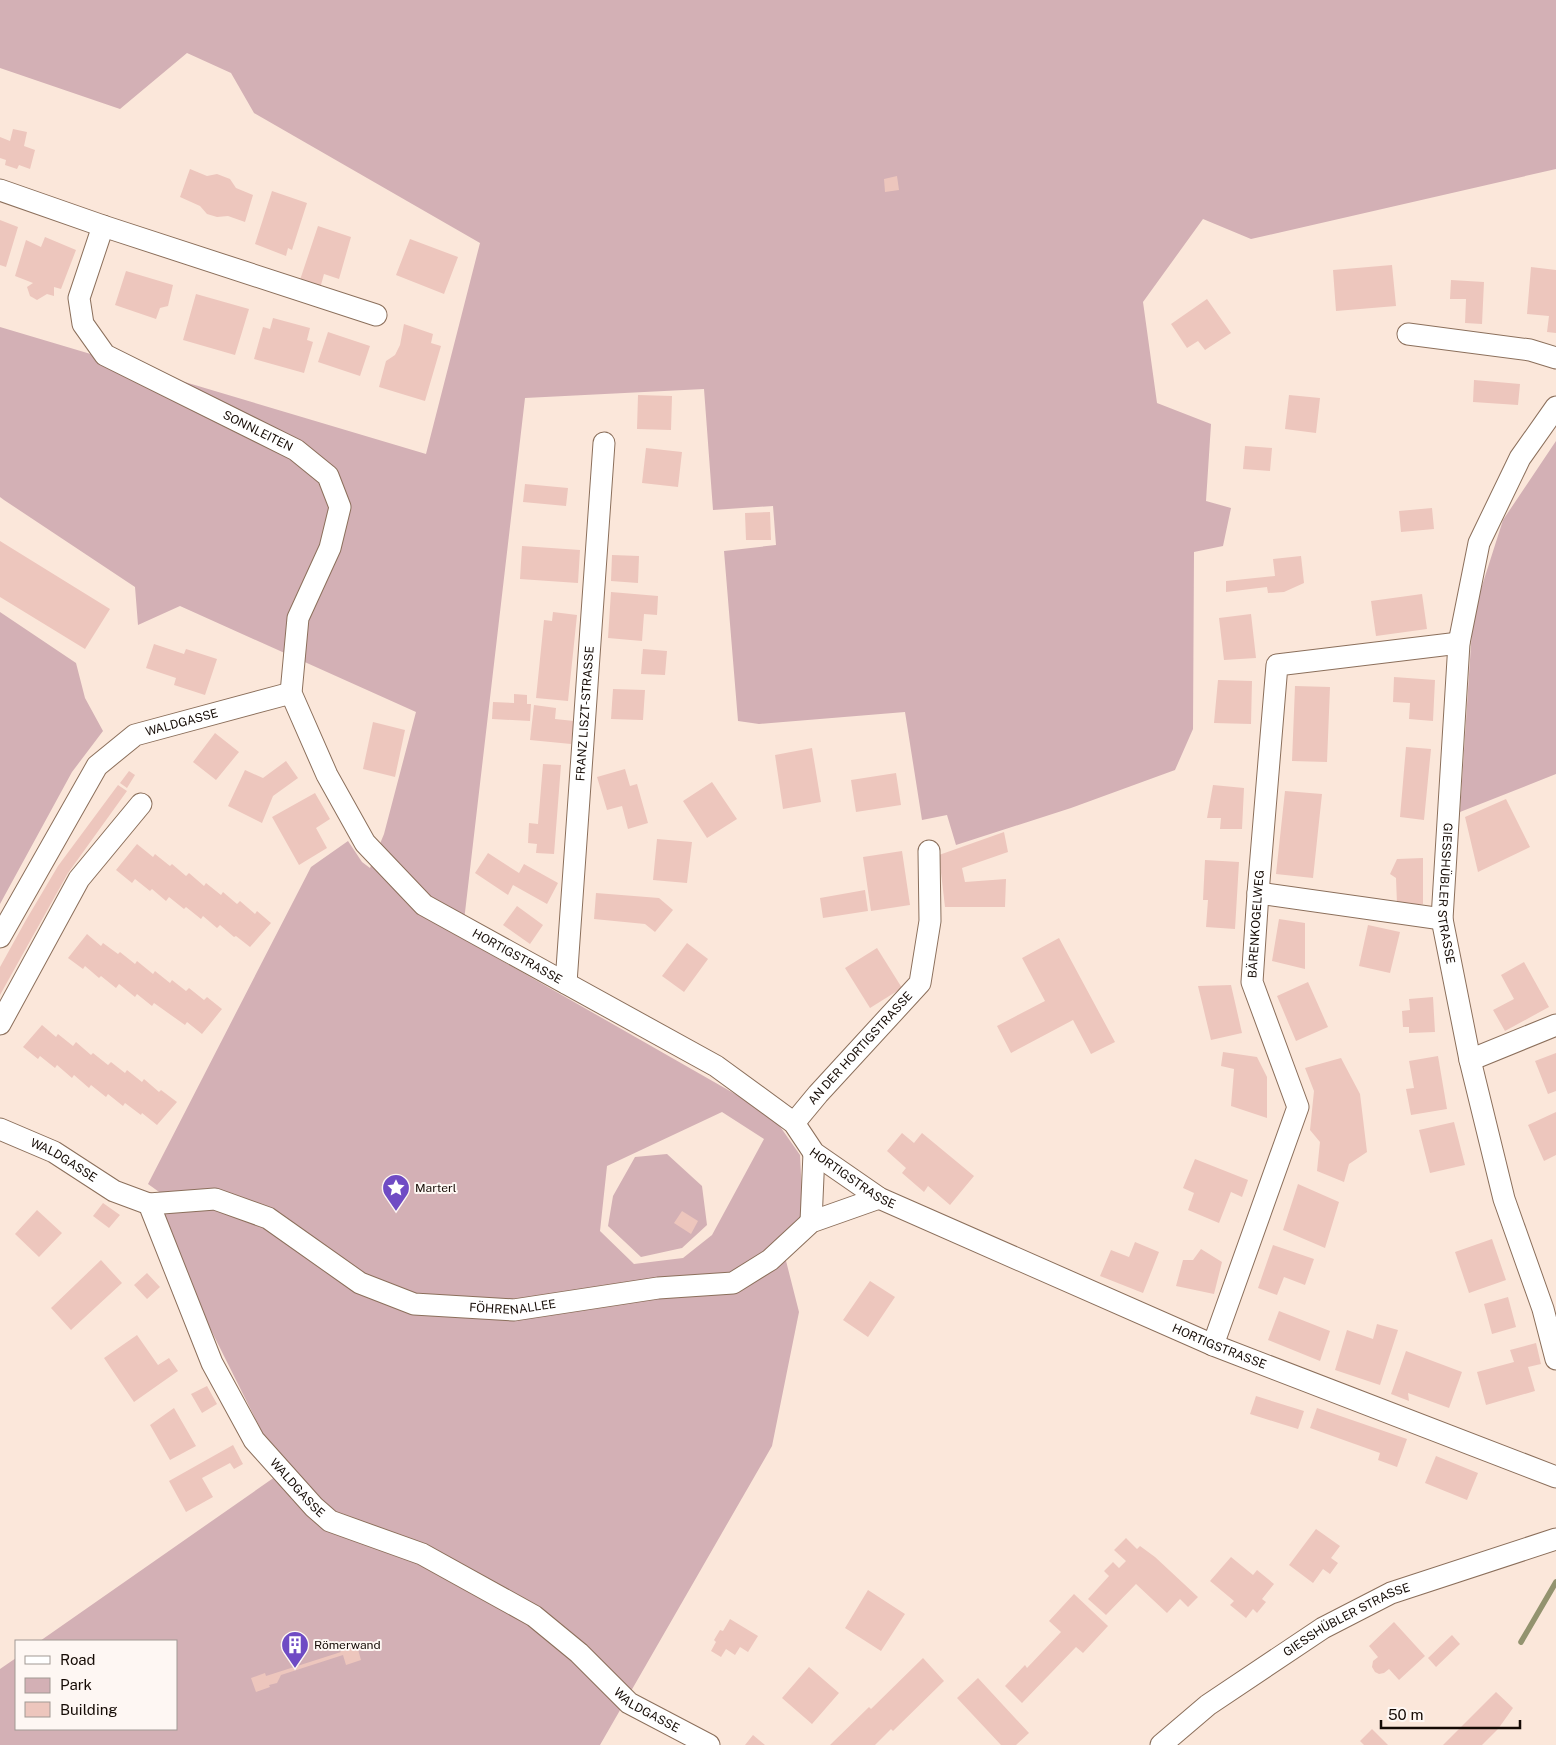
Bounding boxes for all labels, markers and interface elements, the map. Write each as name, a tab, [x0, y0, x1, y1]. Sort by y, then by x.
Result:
street label: SONNLEITEN	[221, 408, 295, 454]
street label: FRANZ LISZT-STRASSE	[573, 646, 597, 782]
street label: WALDGASSE	[144, 706, 220, 739]
street label: GIESSHÜBLER STRASSE	[1435, 822, 1458, 965]
street label: BÄRENKOGELWEG	[1245, 869, 1267, 979]
street label: HORTIGSTRASSE	[470, 926, 565, 987]
street label: AN DER HORTIGSTRASSE	[805, 989, 915, 1107]
street label: WALDGASSE	[28, 1136, 99, 1185]
street label: HORTIGSTRASSE	[807, 1145, 898, 1211]
place icon: Marterl	[381, 1173, 411, 1212]
place label: Marterl	[415, 1181, 457, 1195]
street label: FÖHRENALLEE	[469, 1297, 557, 1318]
street label: HORTIGSTRASSE	[1170, 1321, 1268, 1372]
street label: WALDGASSE	[267, 1456, 328, 1520]
street label: GIESSHÜBLER STRASSE	[1281, 1580, 1412, 1660]
building icon: Römerwand	[280, 1630, 310, 1669]
place label: Römerwand	[314, 1638, 381, 1652]
legend	[15, 1640, 178, 1730]
text: Road	[60, 1651, 96, 1668]
text: Park	[60, 1676, 92, 1693]
street label: WALDGASSE	[611, 1685, 682, 1735]
scale bar	[1381, 1698, 1520, 1730]
text: Building	[60, 1701, 118, 1718]
text: 50 m	[1388, 1706, 1423, 1723]

